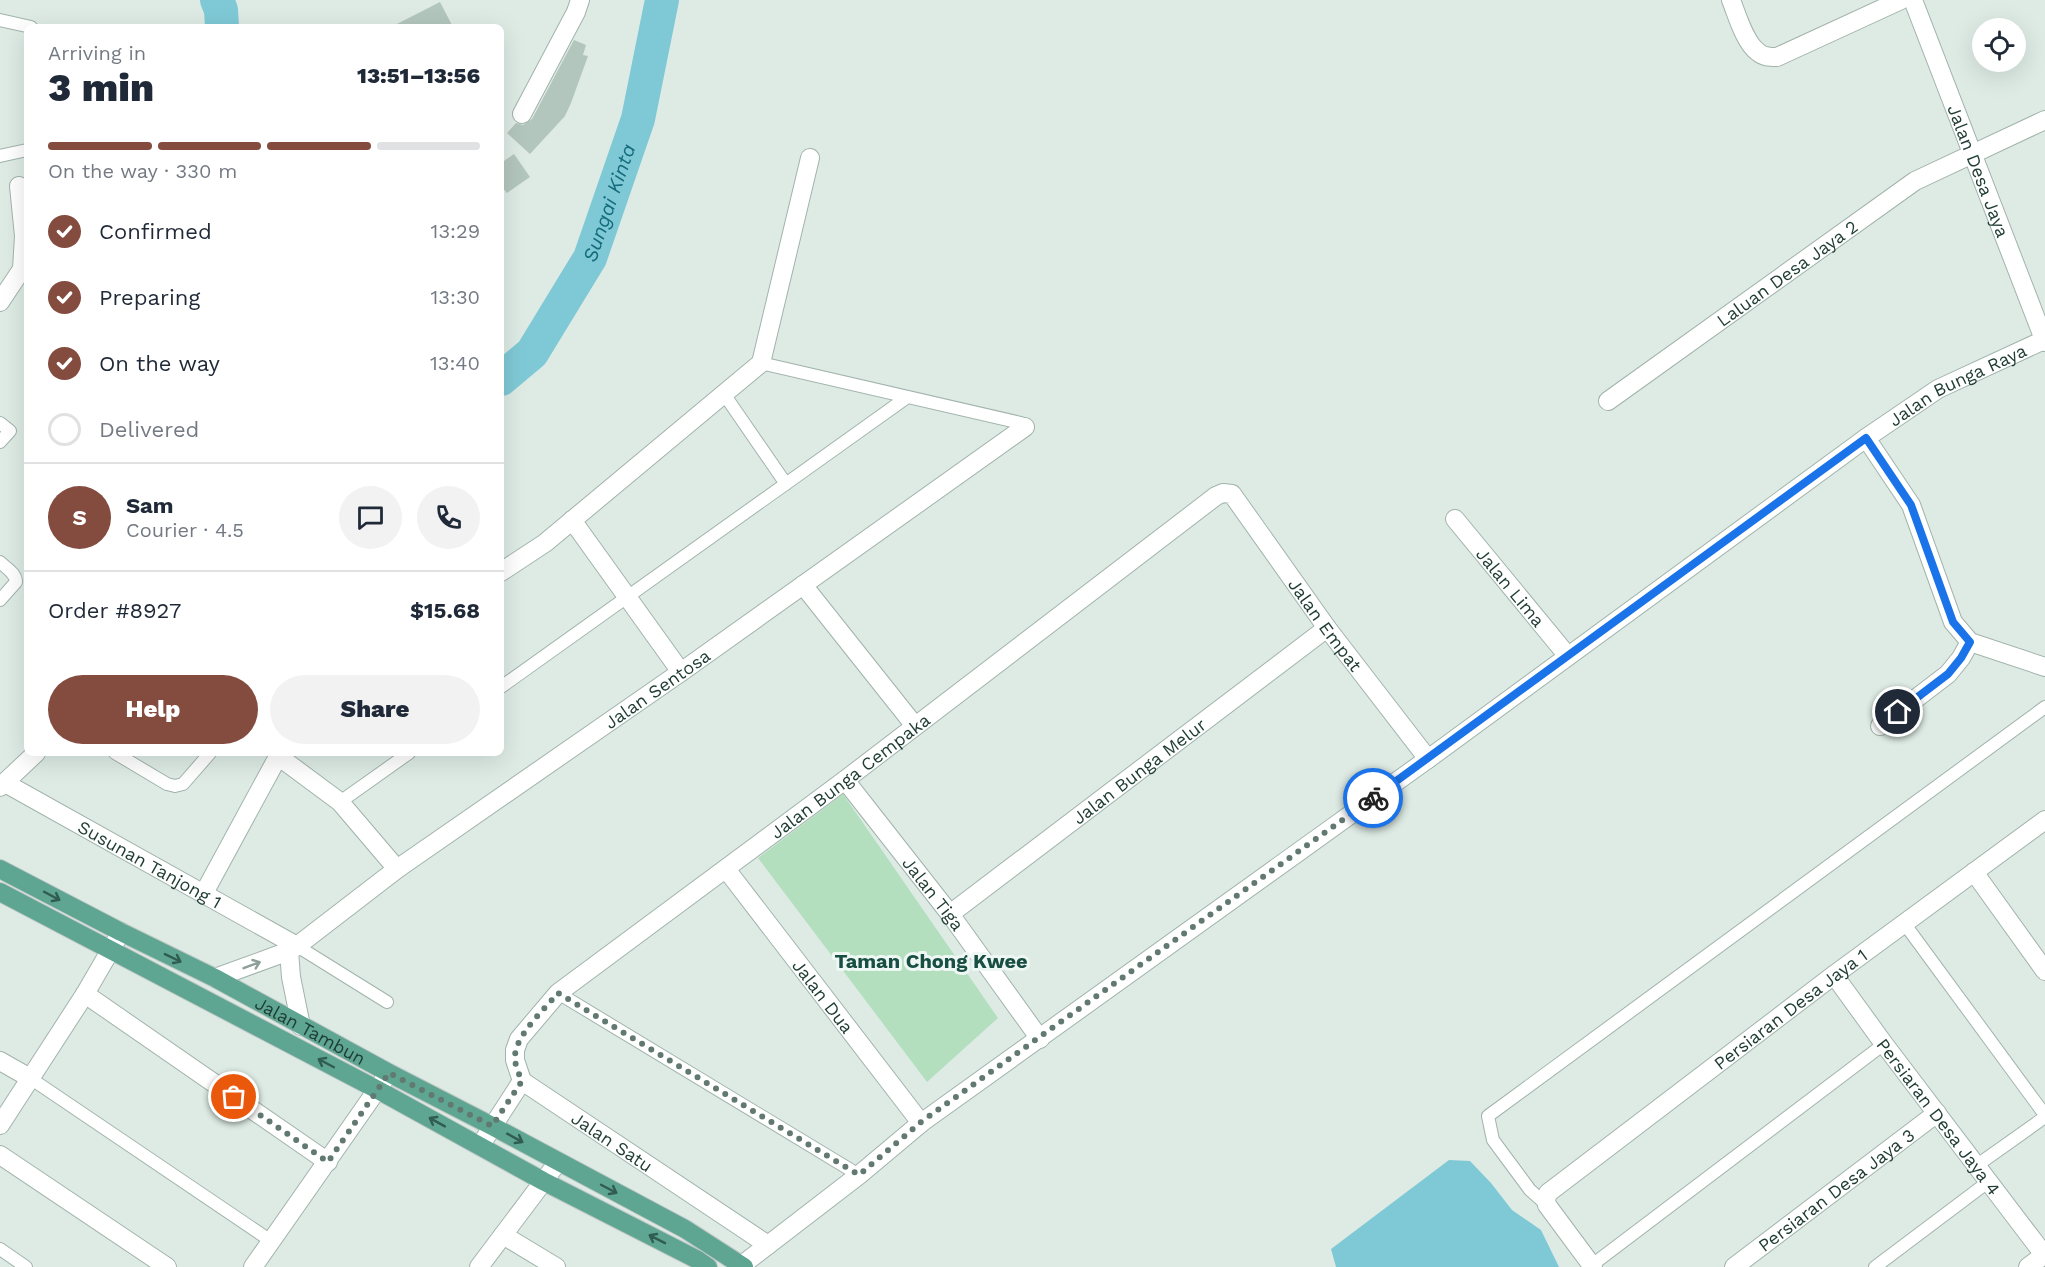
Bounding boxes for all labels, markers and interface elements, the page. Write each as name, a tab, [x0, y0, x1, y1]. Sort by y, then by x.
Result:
map controls	[1972, 18, 2026, 72]
button: locate	[1972, 18, 2026, 72]
text: Arriving in	[48, 41, 146, 65]
text: 13:51–13:56	[357, 63, 480, 88]
text: 3 min	[48, 65, 154, 110]
street label: Jalan Desa Jaya	[1944, 102, 2014, 240]
water label: Sungai Kinta	[578, 141, 640, 265]
text: On the way · 330 m	[48, 159, 237, 183]
icon: check	[48, 215, 81, 248]
street label: Laluan Desa Jaya 2	[1712, 215, 1861, 330]
text: Confirmed	[99, 219, 212, 244]
text: 13:29	[431, 219, 480, 243]
icon: check	[48, 281, 81, 314]
text: Preparing	[99, 285, 200, 310]
text: 13:30	[431, 285, 480, 309]
street label: Jalan Bunga Raya	[1885, 339, 2030, 430]
icon: check	[48, 347, 81, 380]
text: On the way	[99, 351, 220, 376]
text: 13:40	[430, 351, 480, 375]
text: Delivered	[99, 417, 199, 442]
button: chat	[339, 486, 402, 549]
button: phone	[417, 486, 480, 549]
text: Sam	[126, 493, 174, 518]
text: S	[72, 505, 87, 530]
text: Courier · 4.5	[126, 518, 244, 542]
street label: Jalan Lima	[1472, 543, 1550, 631]
street label: Jalan Empat	[1284, 574, 1367, 676]
text: Order #8927	[48, 598, 181, 623]
text: $15.68	[410, 598, 480, 623]
street label: Jalan Sentosa	[600, 644, 714, 733]
button: Help	[48, 675, 258, 744]
button: Share	[270, 675, 480, 744]
pin	[1872, 686, 1923, 737]
icon: home	[1881, 695, 1914, 728]
street label: Jalan Bunga Cempaka	[766, 709, 934, 842]
street label: Jalan Bunga Melur	[1068, 713, 1210, 828]
courier	[1343, 768, 1403, 828]
icon: bike	[1357, 782, 1390, 815]
street label: Susunan Tanjong 1	[75, 816, 225, 912]
street label: Jalan Tiga	[898, 852, 969, 934]
one-way arrow	[42, 891, 60, 902]
street label: Persiaran Desa Jaya 1	[1709, 944, 1871, 1073]
district label: Taman Chong Kwee	[834, 949, 1028, 973]
one-way arrow	[164, 953, 182, 965]
street label: Jalan Dua	[788, 955, 858, 1037]
one-way arrow	[242, 959, 261, 970]
street label: Jalan Tambun	[252, 992, 369, 1069]
street label: Persiaran Desa Jaya 4	[1873, 1034, 2005, 1199]
one-way arrow	[318, 1057, 336, 1068]
pin	[208, 1071, 259, 1122]
icon: bag	[217, 1080, 250, 1113]
street label: Jalan Satu	[568, 1107, 657, 1176]
one-way arrow	[428, 1116, 446, 1127]
street label: Persiaran Desa Jaya 3	[1754, 1124, 1918, 1256]
one-way arrow	[506, 1133, 524, 1144]
one-way arrow	[600, 1184, 618, 1195]
one-way arrow	[649, 1233, 666, 1245]

